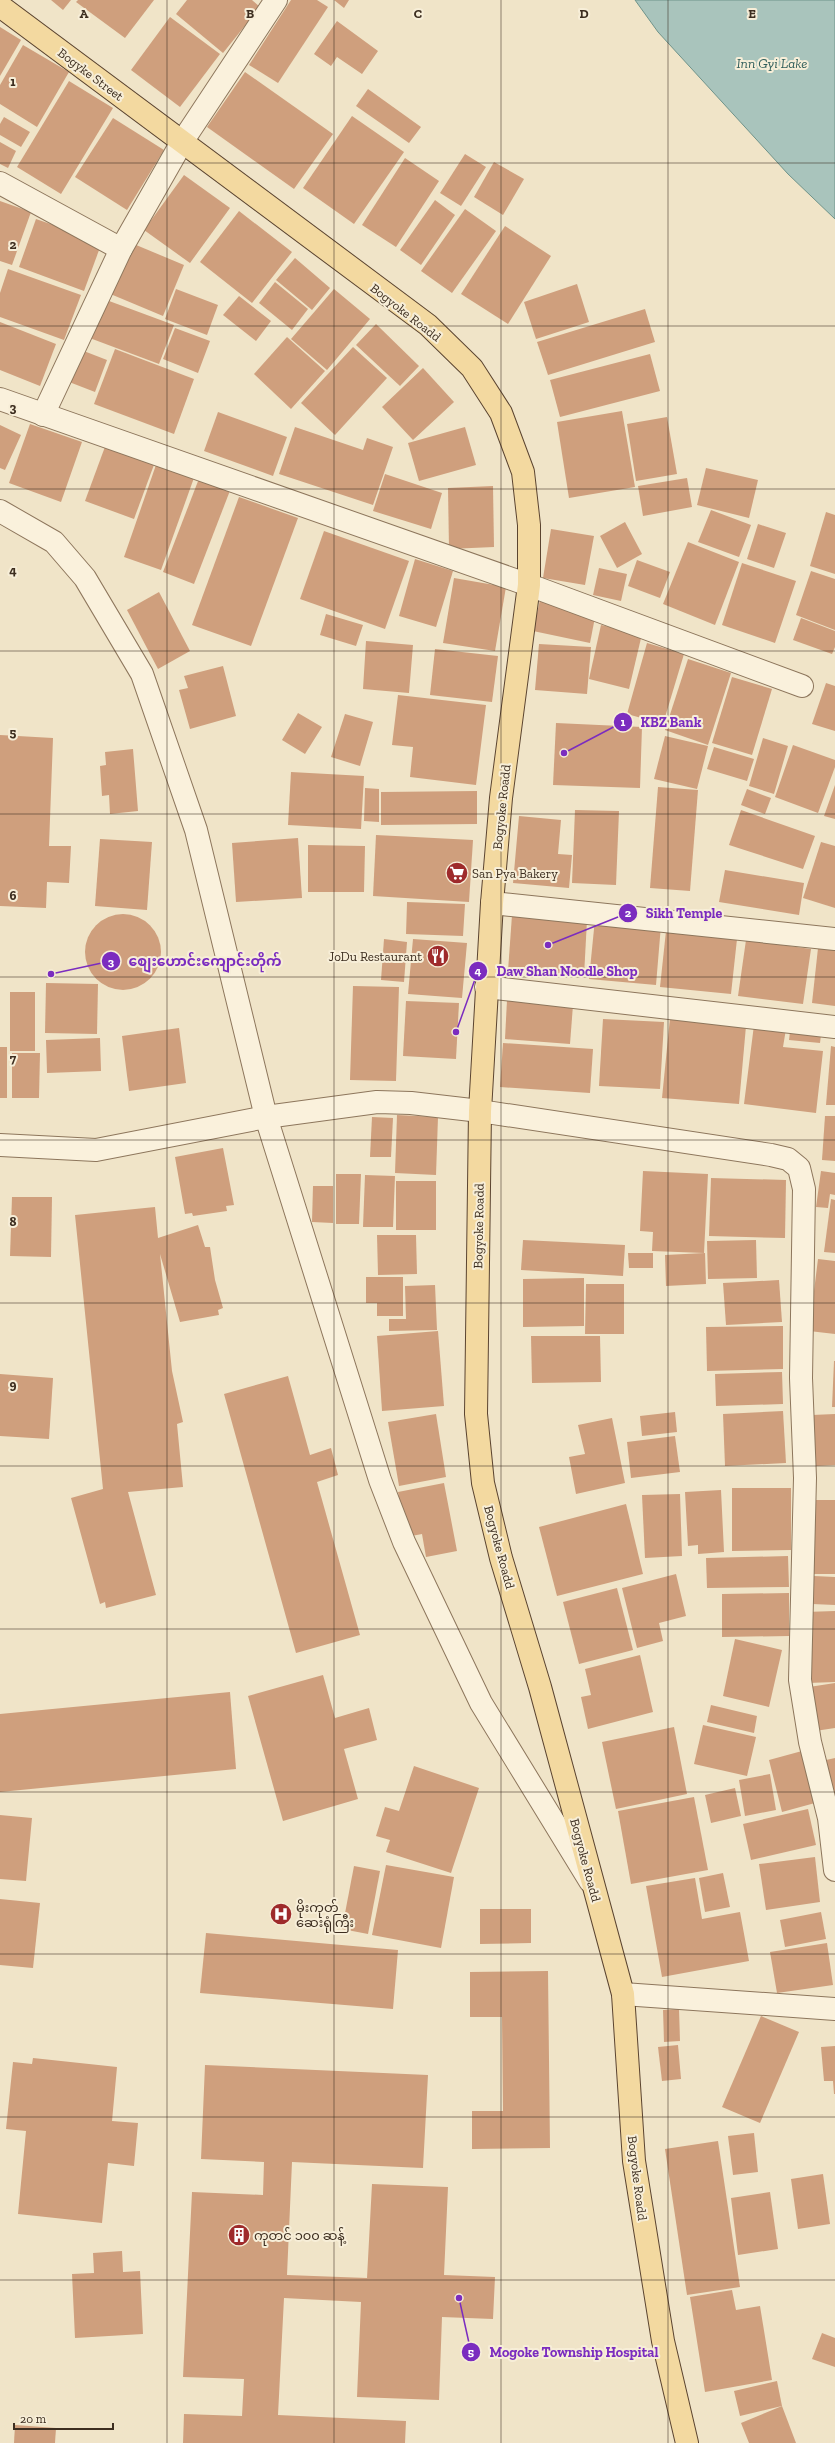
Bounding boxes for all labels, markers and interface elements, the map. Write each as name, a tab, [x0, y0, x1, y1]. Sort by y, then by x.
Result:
text: A	[80, 6, 89, 21]
text: B	[246, 6, 254, 21]
text: C	[414, 6, 422, 21]
text: D	[579, 6, 589, 21]
text: E	[748, 6, 756, 21]
street label: Bogyke Street	[55, 45, 126, 104]
water label: Inn Gyi Lake	[737, 55, 807, 72]
text: 1	[10, 74, 16, 89]
text: 2	[10, 237, 17, 252]
street label: Bogyoke Roadd	[367, 280, 444, 345]
text: 3	[10, 400, 17, 415]
text: 4	[9, 563, 17, 578]
callout: KBZ Bank	[613, 709, 710, 735]
text: KBZ Bank	[641, 714, 702, 731]
text: 1	[621, 715, 626, 729]
text: 5	[10, 725, 17, 740]
street label: Bogyoke Roadd	[490, 764, 513, 850]
supermarket icon: San Pya Bakery	[444, 860, 470, 886]
place label: San Pya Bakery	[472, 866, 558, 881]
text: 6	[10, 888, 17, 903]
callout: Sikh Temple	[618, 900, 731, 926]
text: Sikh Temple	[646, 905, 723, 922]
text: 2	[625, 906, 632, 920]
restaurant icon: JoDu Restaurant	[425, 943, 451, 969]
callout: စျေးဟောင်းကျောင်းတိုက်	[101, 948, 290, 974]
place label: JoDu Restaurant	[329, 949, 422, 964]
text: စျေးဟောင်းကျောင်းတိုက်	[128, 951, 282, 973]
text: 3	[108, 955, 115, 969]
callout: Daw Shan Noodle Shop	[468, 958, 646, 984]
text: Daw Shan Noodle Shop	[496, 963, 638, 980]
text: 4	[475, 964, 482, 978]
text: 7	[10, 1051, 17, 1066]
street label: Bogyoke Roadd	[470, 1183, 487, 1269]
text: 8	[9, 1214, 17, 1229]
text: 9	[10, 1377, 17, 1392]
street label: Bogyoke Roadd	[481, 1504, 518, 1590]
street label: Bogyoke Roadd	[567, 1817, 604, 1903]
place label: မိုးကုတ်‌ ‌ဆေးရုံကြီး	[296, 1899, 354, 1933]
hospital icon: မိုးကုတ်‌ ‌ဆေးရုံကြီး	[268, 1901, 294, 1927]
street label: Bogyoke Roadd	[625, 2135, 650, 2221]
building icon: ကုတင် ၁၀၀ ဆန့်	[226, 2222, 252, 2248]
place label: ကုတင် ၁၀၀ ဆန့်	[254, 2227, 347, 2246]
callout: Mogoke Township Hospital	[461, 2339, 666, 2365]
text: Mogoke Township Hospital	[490, 2344, 658, 2361]
text: 5	[468, 2345, 474, 2359]
scale bar	[14, 2405, 113, 2431]
text: 20 m	[20, 2412, 47, 2426]

